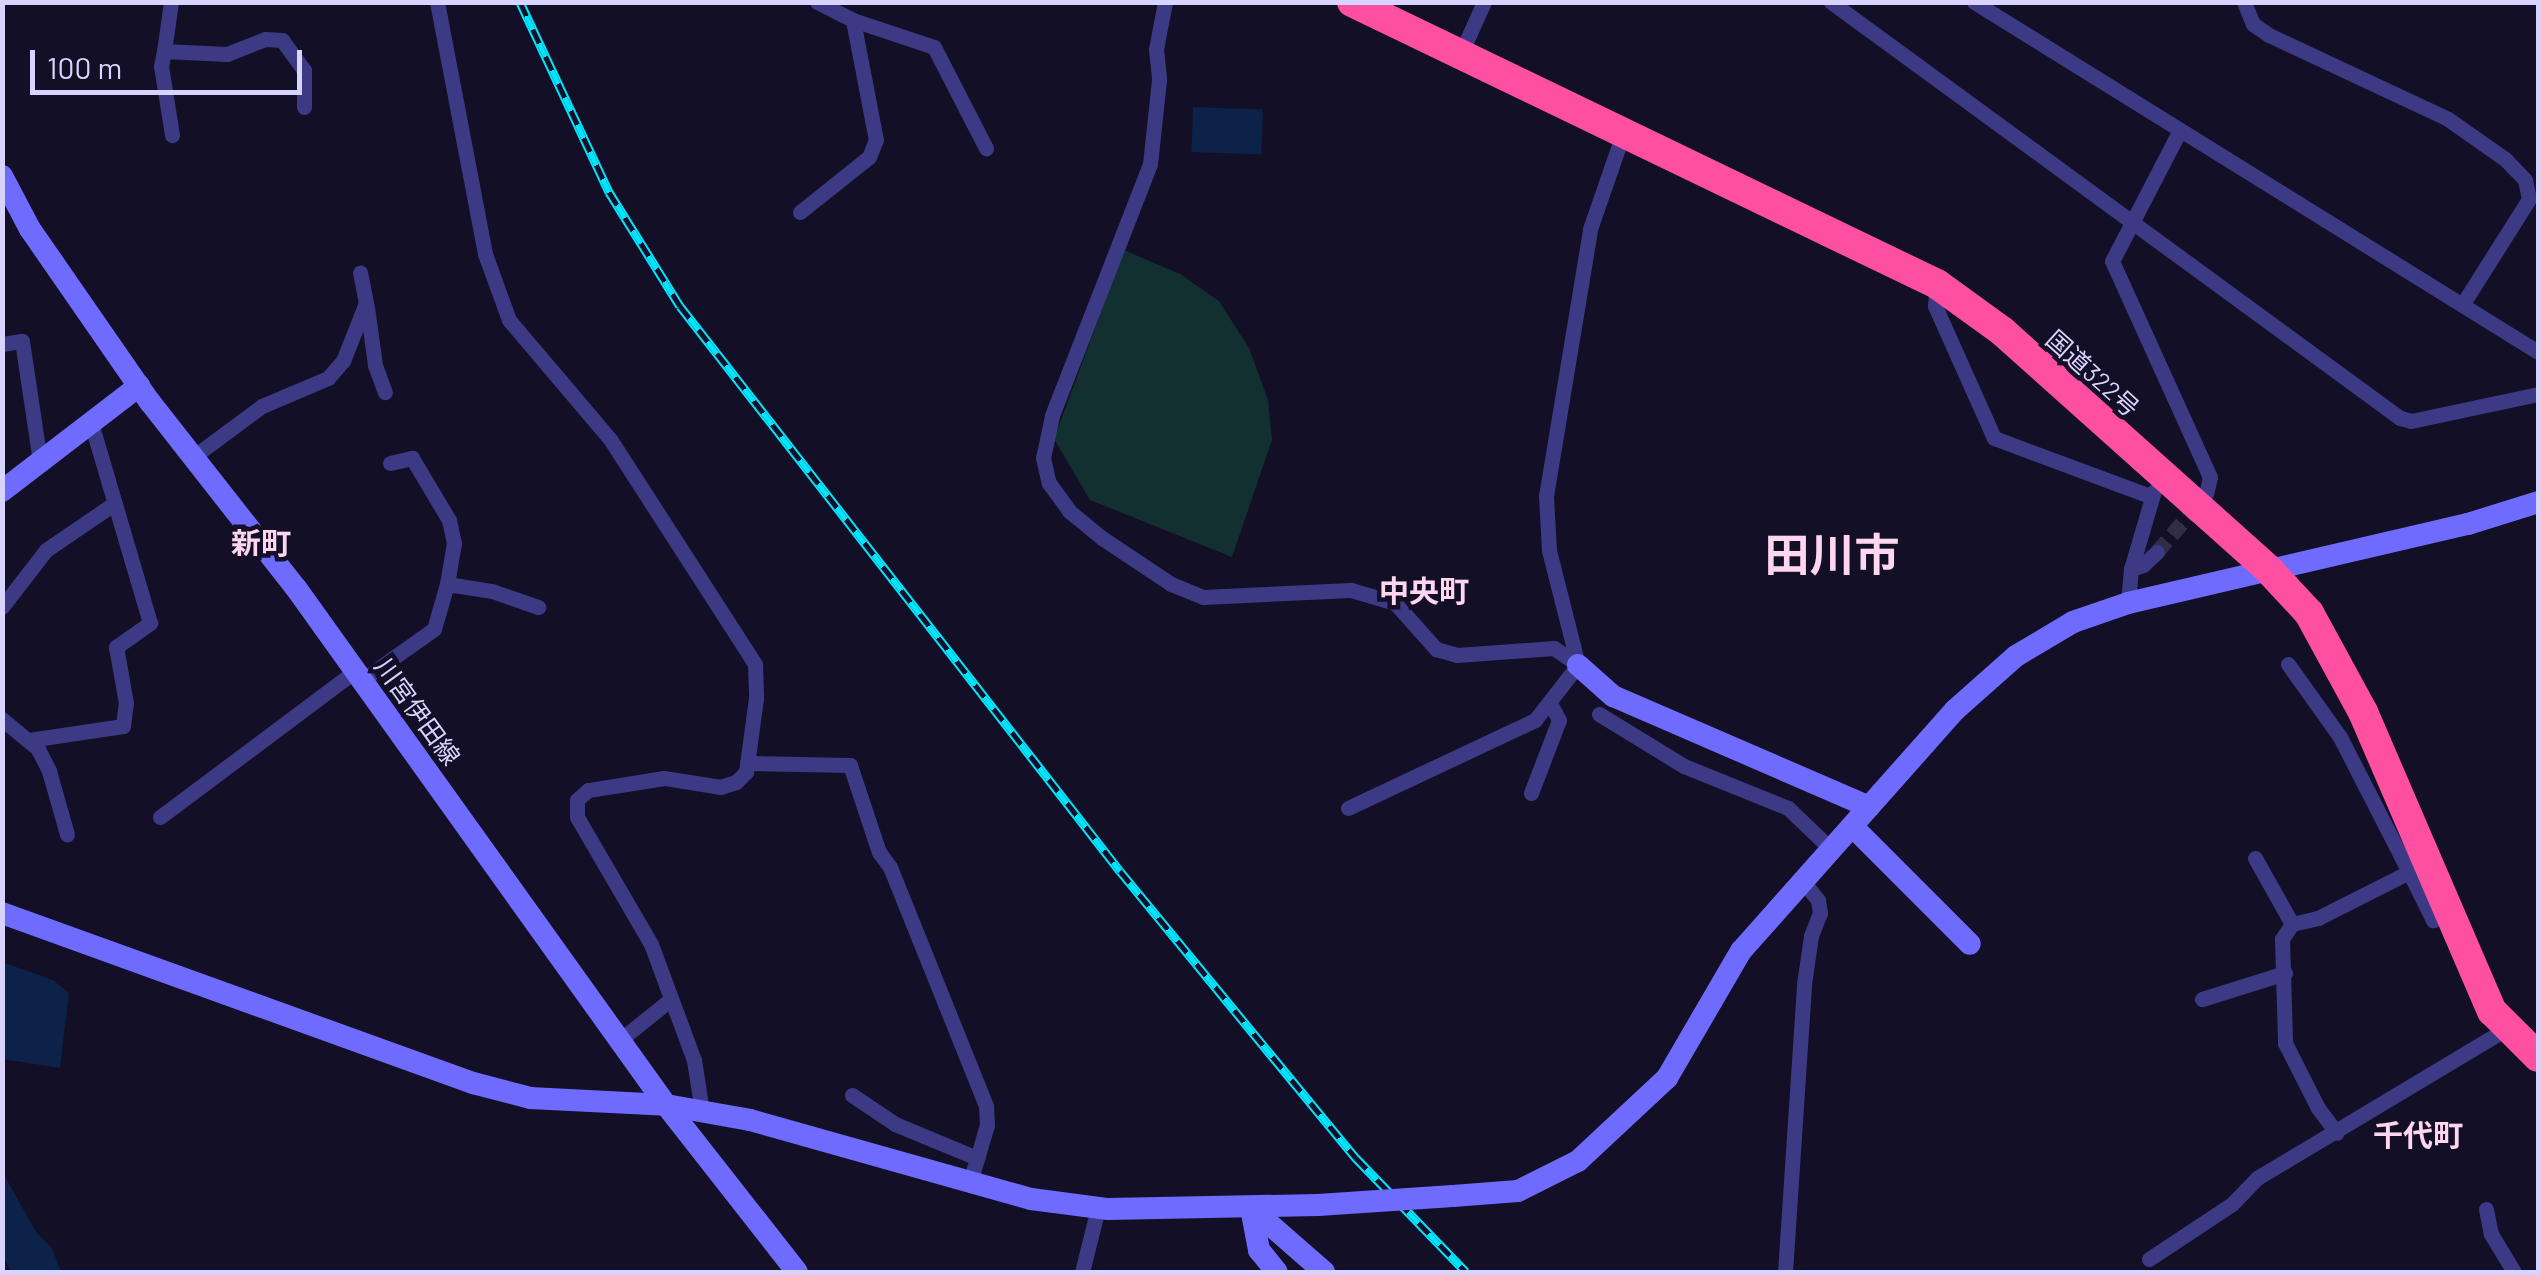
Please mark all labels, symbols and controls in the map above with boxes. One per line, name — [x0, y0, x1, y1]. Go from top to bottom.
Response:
scale bar — [35, 30, 308, 92]
text: 100 m — [47, 49, 122, 85]
street label: 国道322号 — [2040, 323, 2146, 423]
district label: 新町 — [231, 524, 291, 560]
district label: 田川市 — [1765, 527, 1899, 581]
district label: 中央町 — [1379, 572, 1469, 608]
street label: 川宮伊田線 — [369, 652, 467, 770]
district label: 千代町 — [2373, 1116, 2463, 1152]

